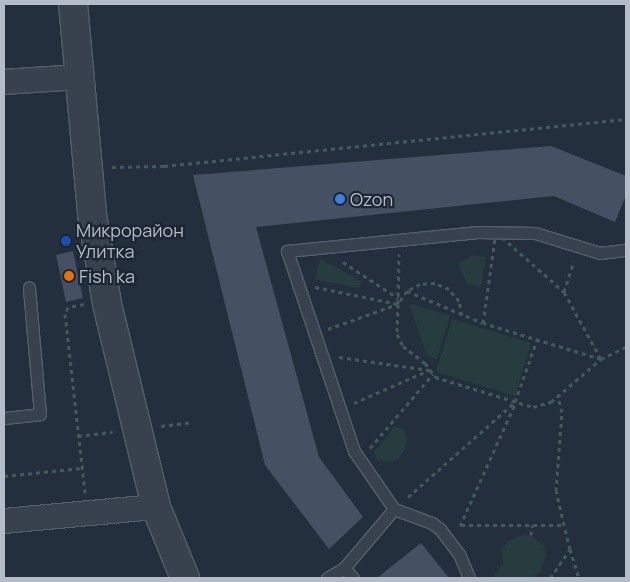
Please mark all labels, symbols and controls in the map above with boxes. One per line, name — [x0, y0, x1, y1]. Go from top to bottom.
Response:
place label: Ozon — [350, 188, 393, 210]
marker: Ozon — [334, 193, 346, 205]
place label: Микрорайон Улитка — [76, 220, 184, 262]
marker: Микрорайон Улитка — [60, 235, 72, 247]
place label: Fish ka — [79, 265, 135, 287]
marker: Fish ka — [63, 270, 75, 282]

